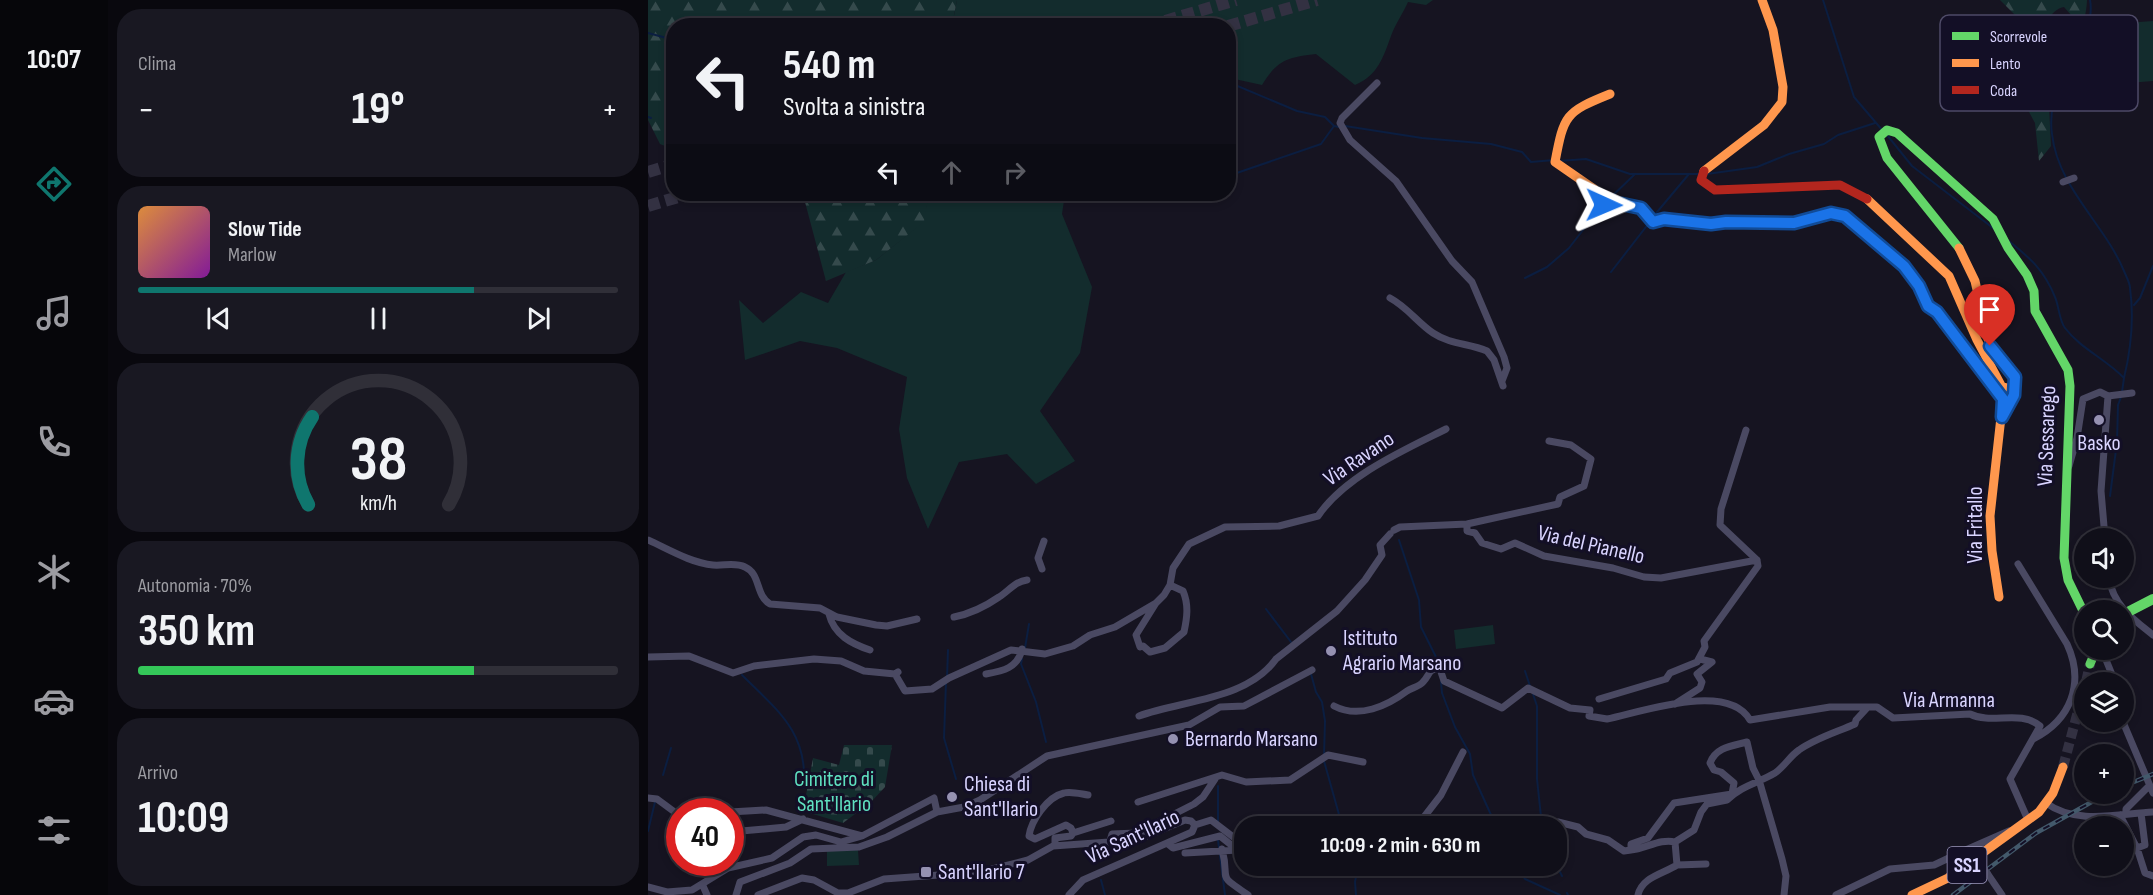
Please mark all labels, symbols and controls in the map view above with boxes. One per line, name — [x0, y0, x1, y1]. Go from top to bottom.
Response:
legend — [1940, 15, 2138, 111]
text: Scorrevole — [1990, 28, 2047, 47]
text: 540 m — [783, 40, 875, 91]
icon: left — [684, 42, 762, 120]
text: 10:07 — [27, 44, 81, 76]
text: Clima — [138, 52, 176, 76]
text: Lento — [1990, 55, 2021, 74]
text: 19° — [351, 82, 405, 137]
text: Coda — [1990, 82, 2017, 101]
text: − — [138, 90, 154, 130]
text: + — [602, 90, 618, 130]
text: Svolta a sinistra — [783, 91, 925, 123]
icon: left — [872, 156, 905, 189]
icon: ahead — [935, 156, 968, 189]
icon: right — [998, 156, 1031, 189]
icon: directions — [33, 163, 75, 205]
position arrow — [1572, 173, 1636, 237]
text: Slow Tide — [228, 216, 302, 243]
text: Marlow — [228, 243, 276, 267]
pin — [1964, 284, 2015, 346]
icon: music — [33, 292, 75, 334]
icon: arrive — [1973, 293, 2006, 326]
icon: previous — [202, 302, 235, 335]
icon: pause — [362, 302, 395, 335]
icon: next — [522, 302, 555, 335]
street label: Via Sessarego — [2032, 385, 2062, 487]
marker: Basko — [2092, 413, 2106, 427]
icon: phone — [33, 421, 75, 463]
text: 38 — [349, 423, 407, 498]
street label: Via Ravano — [1319, 426, 1399, 492]
place label: Basko — [2077, 430, 2121, 457]
street label: Via Fritallo — [1962, 486, 1989, 564]
text: km/h — [359, 491, 397, 516]
street label: Via del Pianello — [1535, 520, 1647, 570]
map controls — [2074, 528, 2134, 876]
button: sound — [2074, 528, 2134, 588]
icon: climate — [33, 551, 75, 593]
text: Autonomia · 70% — [138, 574, 252, 598]
button: search — [2074, 600, 2134, 660]
text: 350 km — [138, 604, 255, 659]
place label: Istituto Agrario Marsano — [1342, 625, 1461, 677]
marker: Istituto Agrario Marsano — [1324, 644, 1338, 658]
button: layers — [2074, 672, 2134, 732]
icon: car — [33, 680, 75, 722]
street label: Via Armanna — [1903, 687, 1995, 714]
place label: Bernardo Marsano — [1185, 726, 1318, 753]
marker: Bernardo Marsano — [1166, 732, 1180, 746]
button: + — [2074, 744, 2134, 804]
text: Arrivo — [138, 761, 178, 785]
park label: Cimitero di Sant'Ilario — [794, 766, 874, 818]
place label: Chiesa di Sant'Ilario — [964, 771, 1038, 823]
marker: Chiesa di Sant'Ilario — [945, 790, 959, 804]
text: 10:09 — [138, 791, 229, 846]
speed limit sign: 40 — [666, 798, 744, 876]
street label: Via Sant'Ilario — [1082, 804, 1184, 870]
icon: filters — [33, 809, 75, 851]
button: − — [2074, 816, 2134, 876]
text: 10:09 · 2 min · 630 m — [1321, 832, 1480, 859]
road number: SS1 — [1948, 847, 1986, 883]
place label: Sant'Ilario 7 — [938, 859, 1025, 886]
marker: Sant'Ilario 7 — [919, 865, 933, 879]

